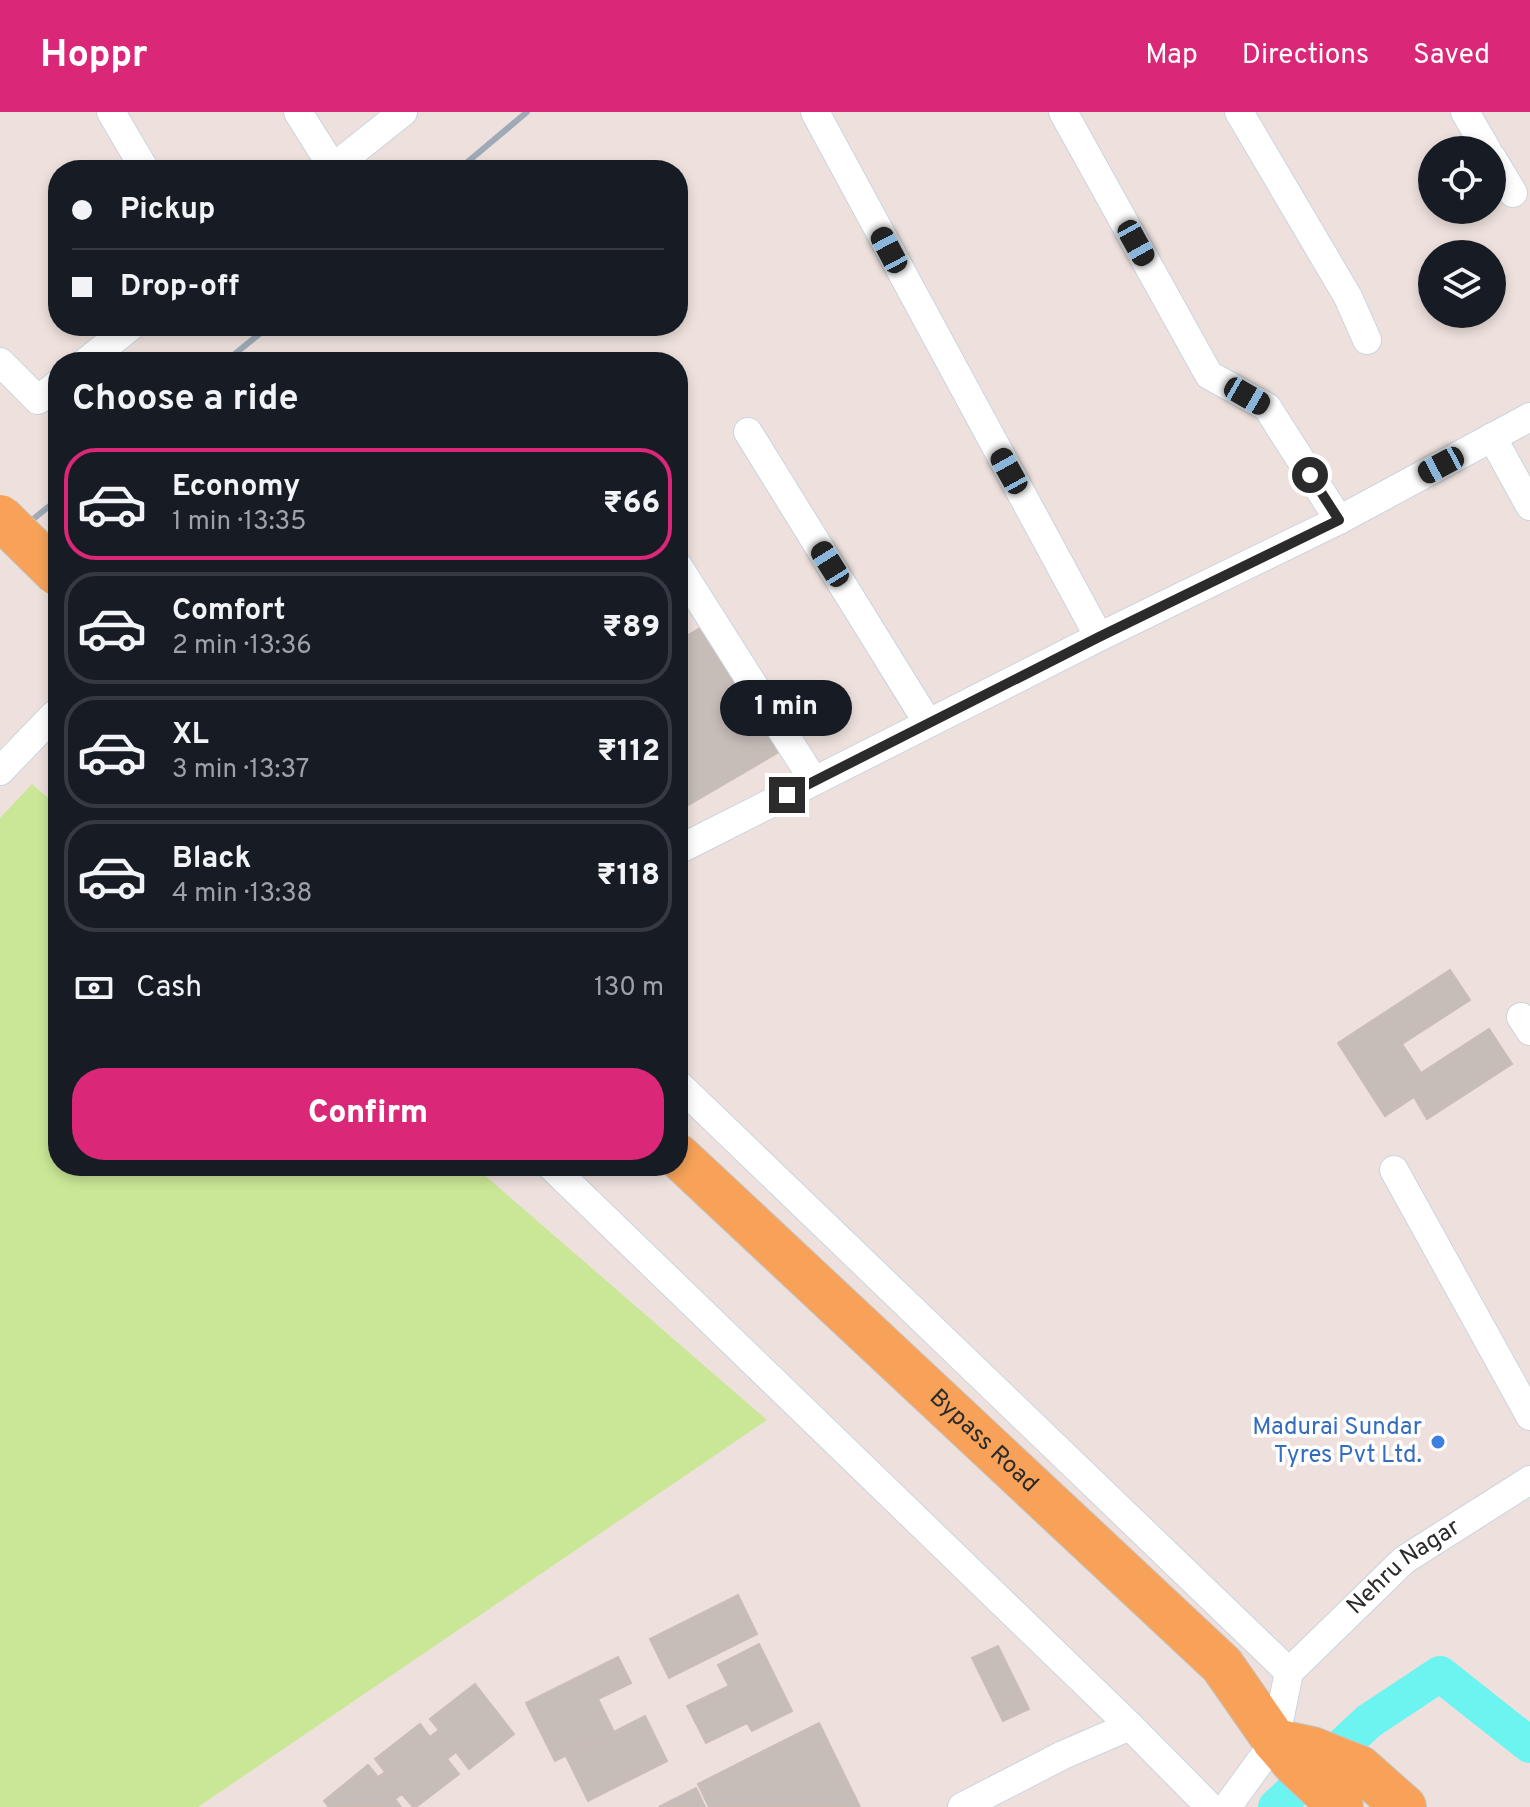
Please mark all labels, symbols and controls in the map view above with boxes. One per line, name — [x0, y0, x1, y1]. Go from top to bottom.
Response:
text: Hoppr — [40, 32, 148, 81]
text: Map — [1145, 38, 1198, 74]
text: Directions — [1242, 38, 1369, 74]
text: Saved — [1413, 38, 1490, 74]
map controls — [1418, 136, 1506, 328]
button: locate — [1418, 136, 1506, 224]
text: Pickup — [120, 192, 215, 229]
car — [1114, 216, 1158, 270]
car — [867, 223, 911, 277]
button: layers — [1418, 240, 1506, 328]
text: Drop-off — [120, 269, 239, 306]
car — [1220, 374, 1274, 418]
text: Choose a ride — [72, 377, 298, 423]
car — [1414, 443, 1468, 487]
car — [987, 444, 1031, 498]
route start — [1292, 457, 1328, 493]
icon: car — [76, 468, 148, 540]
text: Economy — [172, 469, 300, 506]
text: ₹66 — [603, 486, 660, 523]
text: 1 min · 13:35 — [172, 506, 306, 539]
car — [807, 537, 853, 591]
icon: car — [76, 592, 148, 664]
text: Comfort — [172, 593, 285, 630]
text: ₹89 — [602, 610, 660, 647]
text: 2 min · 13:36 — [172, 630, 312, 663]
callout: 1 min — [721, 679, 853, 735]
text: 1 min — [754, 691, 818, 724]
icon: car — [76, 716, 148, 788]
text: XL — [172, 717, 209, 754]
text: ₹112 — [597, 734, 660, 771]
text: 3 min · 13:37 — [172, 754, 309, 787]
route end — [769, 777, 805, 813]
icon: car — [76, 840, 148, 912]
text: Black — [172, 841, 251, 878]
text: ₹118 — [597, 858, 660, 895]
text: 4 min · 13:38 — [172, 878, 312, 911]
icon: cash — [72, 966, 116, 1010]
text: Cash — [136, 970, 202, 1007]
text: 130 m — [594, 972, 664, 1005]
button: Confirm — [72, 1068, 664, 1160]
street label: Bypass Road — [922, 1383, 1044, 1500]
place label: Madurai Sundar Tyres Pvt Ltd. — [1252, 1413, 1422, 1471]
marker: Madurai Sundar Tyres Pvt Ltd. — [1429, 1433, 1447, 1451]
street label: Nehru Nagar — [1341, 1513, 1466, 1622]

